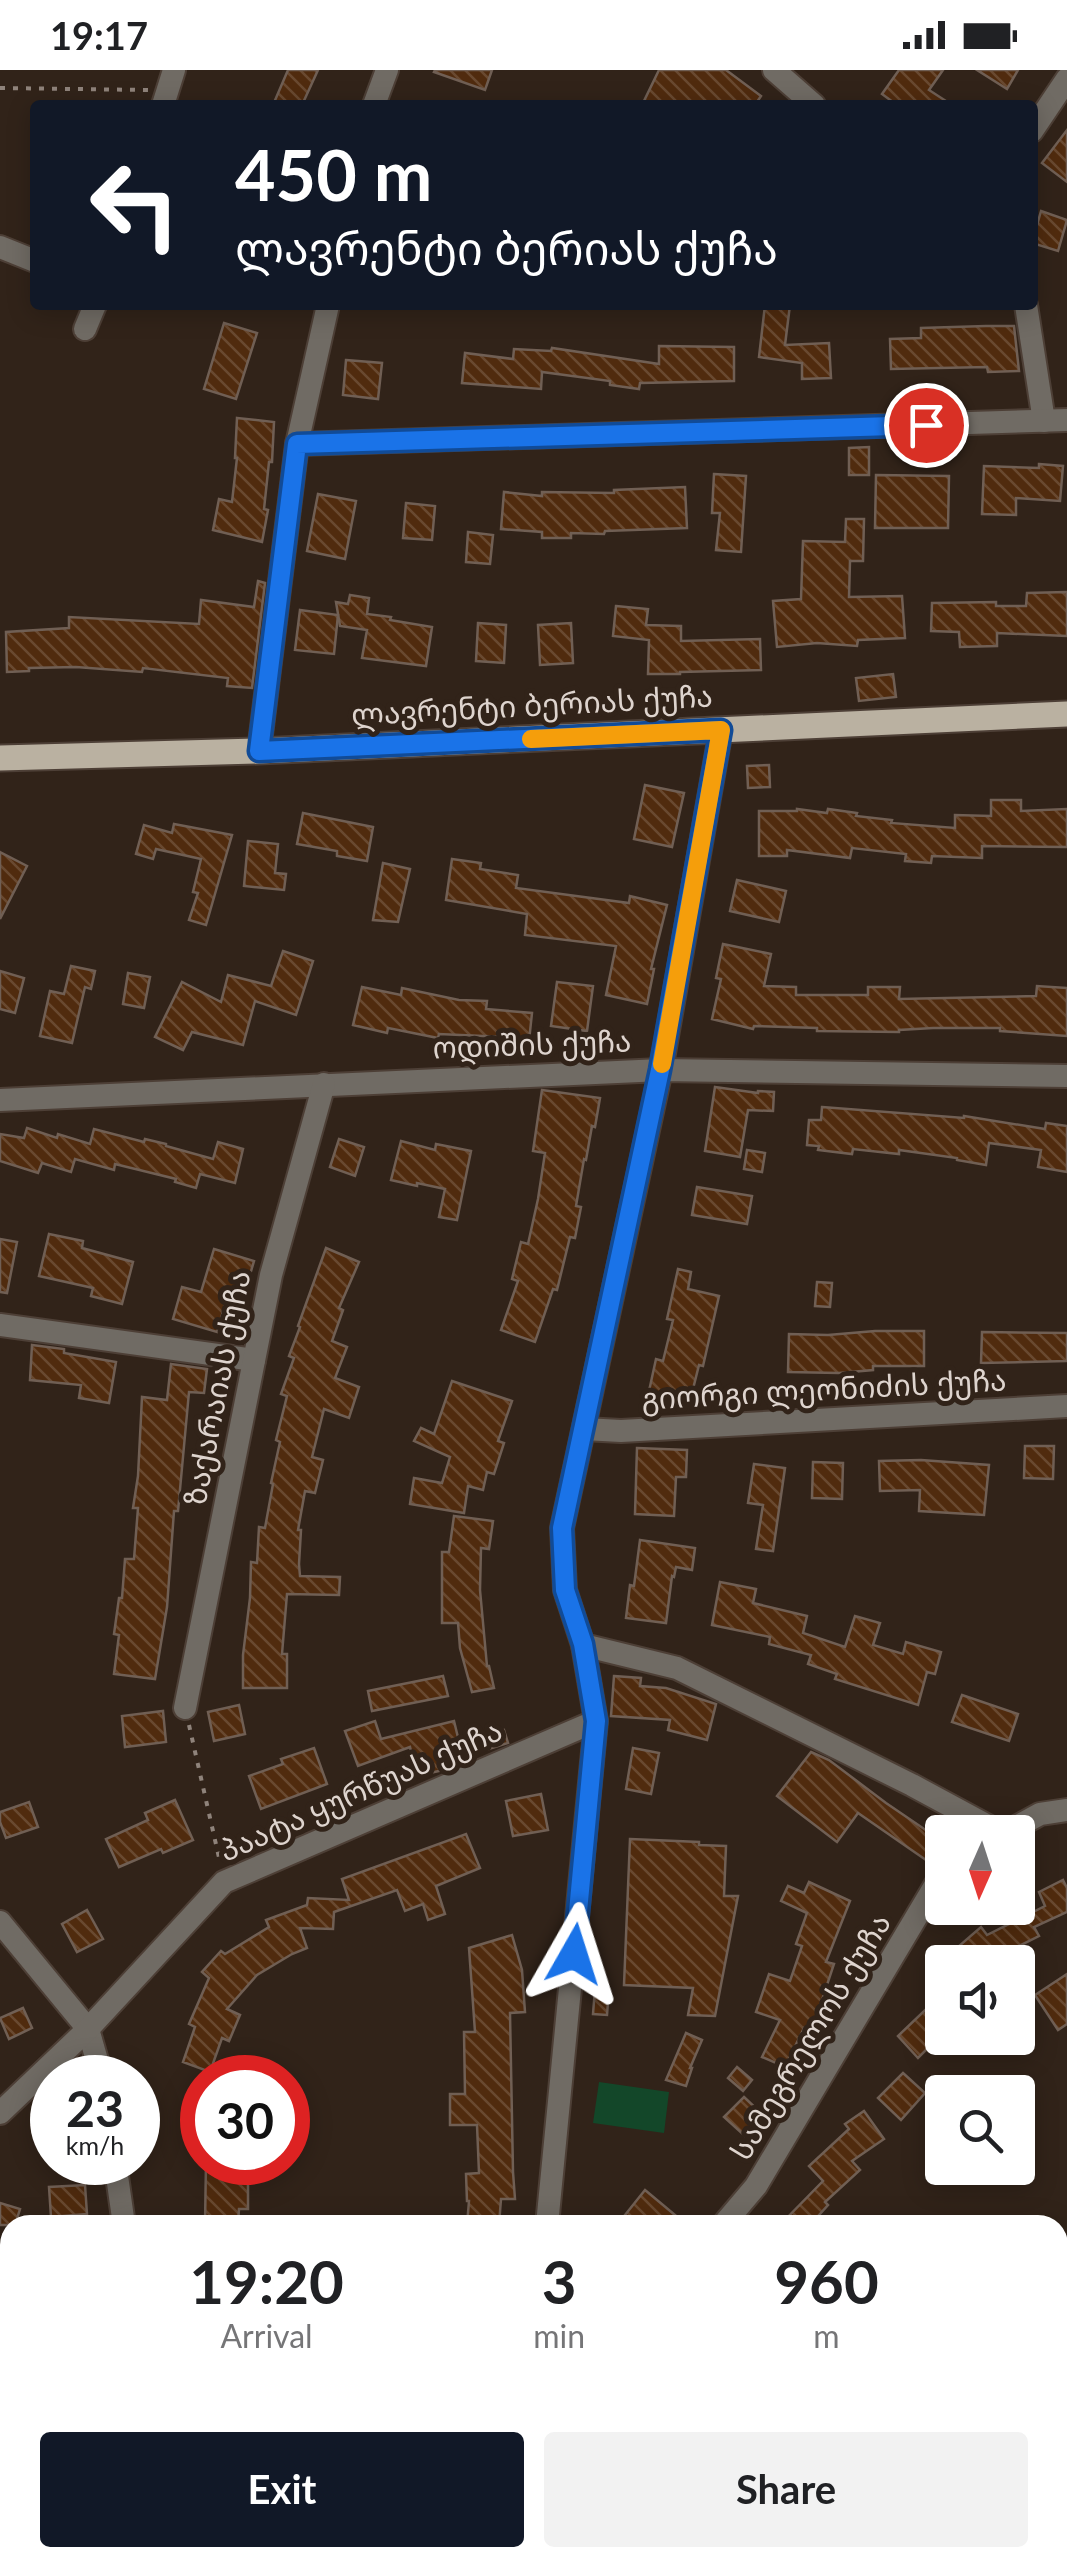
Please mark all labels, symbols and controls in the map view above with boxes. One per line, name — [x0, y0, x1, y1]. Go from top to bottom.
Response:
text: 19:17 — [50, 12, 148, 58]
text: 450 m — [235, 132, 432, 216]
icon: left — [70, 140, 200, 270]
text: ლავრენტი ბერიას ქუჩა — [235, 221, 778, 275]
pin — [884, 383, 969, 468]
icon: arrive — [899, 398, 954, 453]
street label: ლავრენტი ბერიას ქუჩა — [350, 677, 714, 733]
street label: ოდიშის ქუჩა — [432, 1022, 632, 1066]
street label: ზაქარაიას ქუჩა — [176, 1267, 258, 1509]
street label: გიორგი ლეონიძის ქუჩა — [641, 1360, 1007, 1418]
street label: პაატა ყურწუას ქუჩა — [213, 1711, 508, 1870]
north arrow — [925, 1815, 1035, 1925]
map controls — [925, 1815, 1035, 2185]
position arrow — [522, 1902, 626, 2006]
street label: სამეგრელოს ქუჩა — [721, 1906, 899, 2167]
button: sound — [925, 1945, 1035, 2055]
speed limit sign: 30 — [180, 2055, 310, 2185]
button: search — [925, 2075, 1035, 2185]
text: 23 — [66, 2078, 124, 2138]
text: km/h — [66, 2130, 124, 2160]
text: 19:20 — [189, 2245, 344, 2317]
text: 3 — [542, 2245, 577, 2317]
text: 960 — [774, 2245, 879, 2317]
text: Arrival — [220, 2316, 313, 2355]
text: min — [533, 2316, 585, 2355]
text: m — [813, 2316, 840, 2355]
button: Exit — [40, 2432, 524, 2547]
button: Share — [544, 2432, 1028, 2547]

